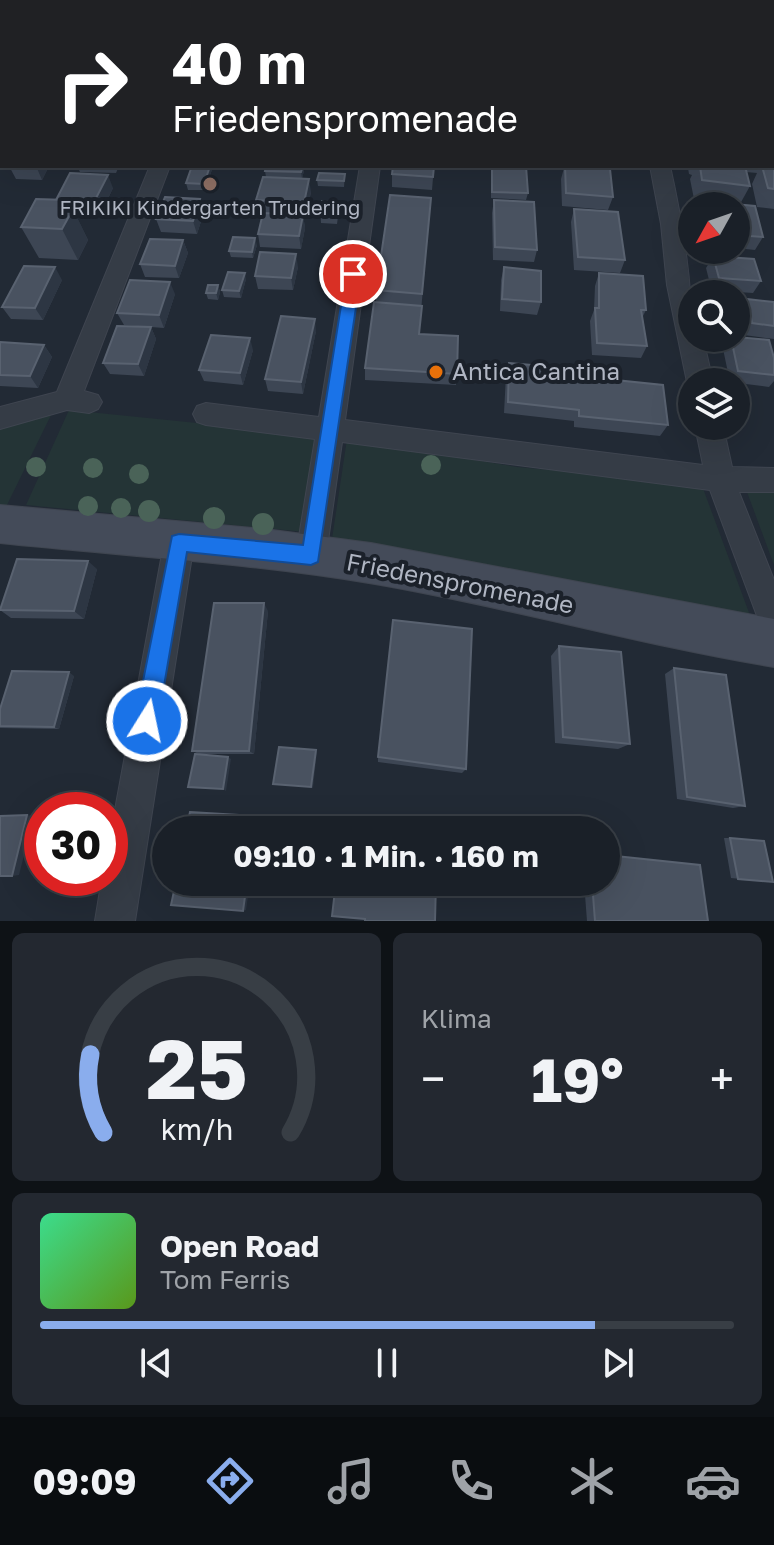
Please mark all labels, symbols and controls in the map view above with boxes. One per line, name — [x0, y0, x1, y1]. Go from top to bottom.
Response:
text: 40 m — [172, 29, 306, 96]
icon: right — [40, 32, 144, 136]
text: Friedenspromenade — [172, 97, 518, 140]
marker: FRIKIKI Kindergarten Trudering — [201, 175, 219, 193]
north arrow — [678, 192, 750, 264]
map controls — [678, 192, 750, 440]
place label: FRIKIKI Kindergarten Trudering — [60, 195, 360, 219]
pin — [319, 240, 387, 308]
icon: arrive — [331, 252, 375, 296]
button: search — [678, 280, 750, 352]
place label: Antica Cantina — [452, 356, 620, 385]
marker: Antica Cantina — [427, 363, 445, 381]
button: layers — [678, 368, 750, 440]
street label: Friedenspromenade — [344, 546, 576, 619]
position arrow — [105, 679, 189, 763]
speed limit sign: 30 — [24, 792, 128, 896]
text: 09:10 · 1 Min. · 160 m — [233, 838, 539, 874]
text: Klima — [421, 1003, 492, 1034]
text: 25 — [146, 1017, 247, 1117]
text: 19° — [531, 1043, 624, 1115]
text: − — [421, 1052, 445, 1105]
text: + — [710, 1052, 734, 1105]
text: km/h — [160, 1112, 233, 1146]
text: Open Road — [160, 1228, 319, 1264]
text: Tom Ferris — [160, 1264, 290, 1295]
icon: previous — [134, 1341, 178, 1385]
icon: pause — [365, 1341, 409, 1385]
icon: next — [596, 1341, 640, 1385]
icon: directions — [202, 1453, 258, 1509]
icon: music — [323, 1453, 379, 1509]
icon: phone — [443, 1453, 499, 1509]
icon: climate — [564, 1453, 620, 1509]
icon: car — [685, 1453, 741, 1509]
text: 09:09 — [32, 1460, 137, 1503]

